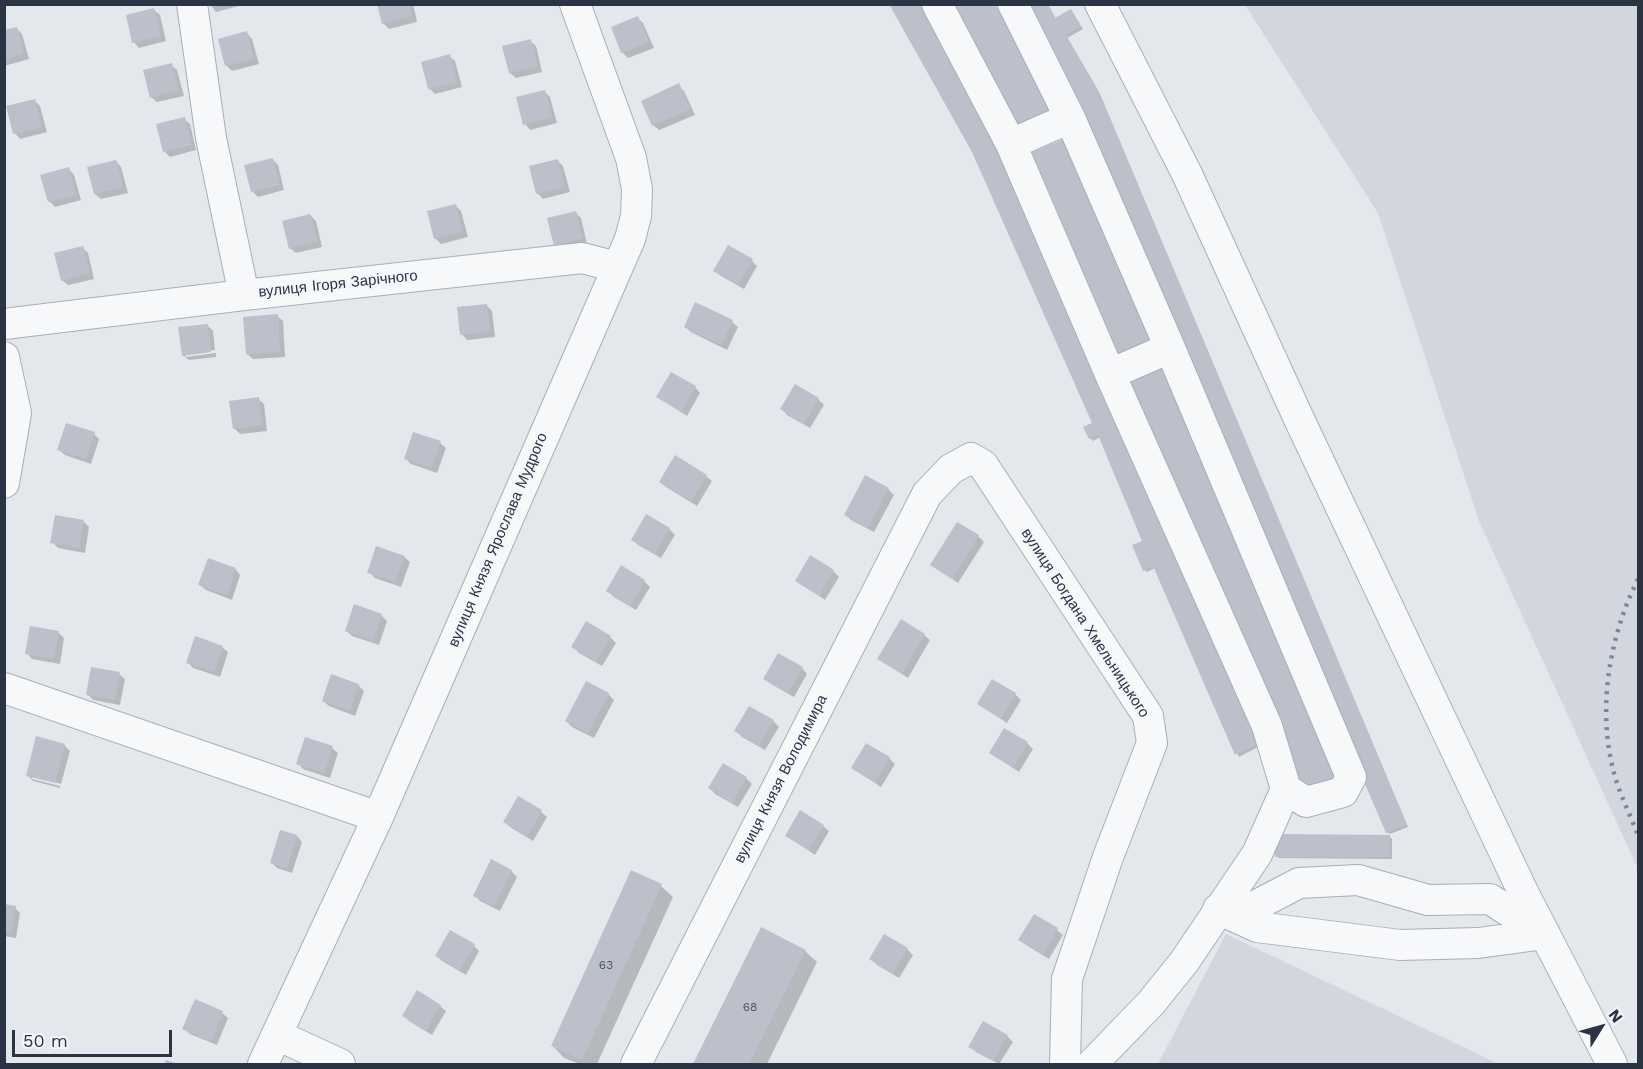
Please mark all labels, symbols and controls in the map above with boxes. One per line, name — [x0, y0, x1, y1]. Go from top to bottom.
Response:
street label: вулиця Ігоря Зарічного — [258, 267, 418, 301]
street label: вулиця Князя Ярослава Мудрого — [445, 430, 551, 650]
street label: вулиця Богдана Хмельницького — [1017, 525, 1153, 721]
street label: вулиця Князя Володимира — [731, 692, 831, 866]
house number: 63 — [599, 958, 613, 972]
north arrow — [1571, 997, 1631, 1057]
house number: 68 — [743, 1000, 757, 1014]
text: N — [1605, 1005, 1627, 1026]
scale bar — [15, 1018, 176, 1056]
text: 50 m — [23, 1030, 68, 1051]

